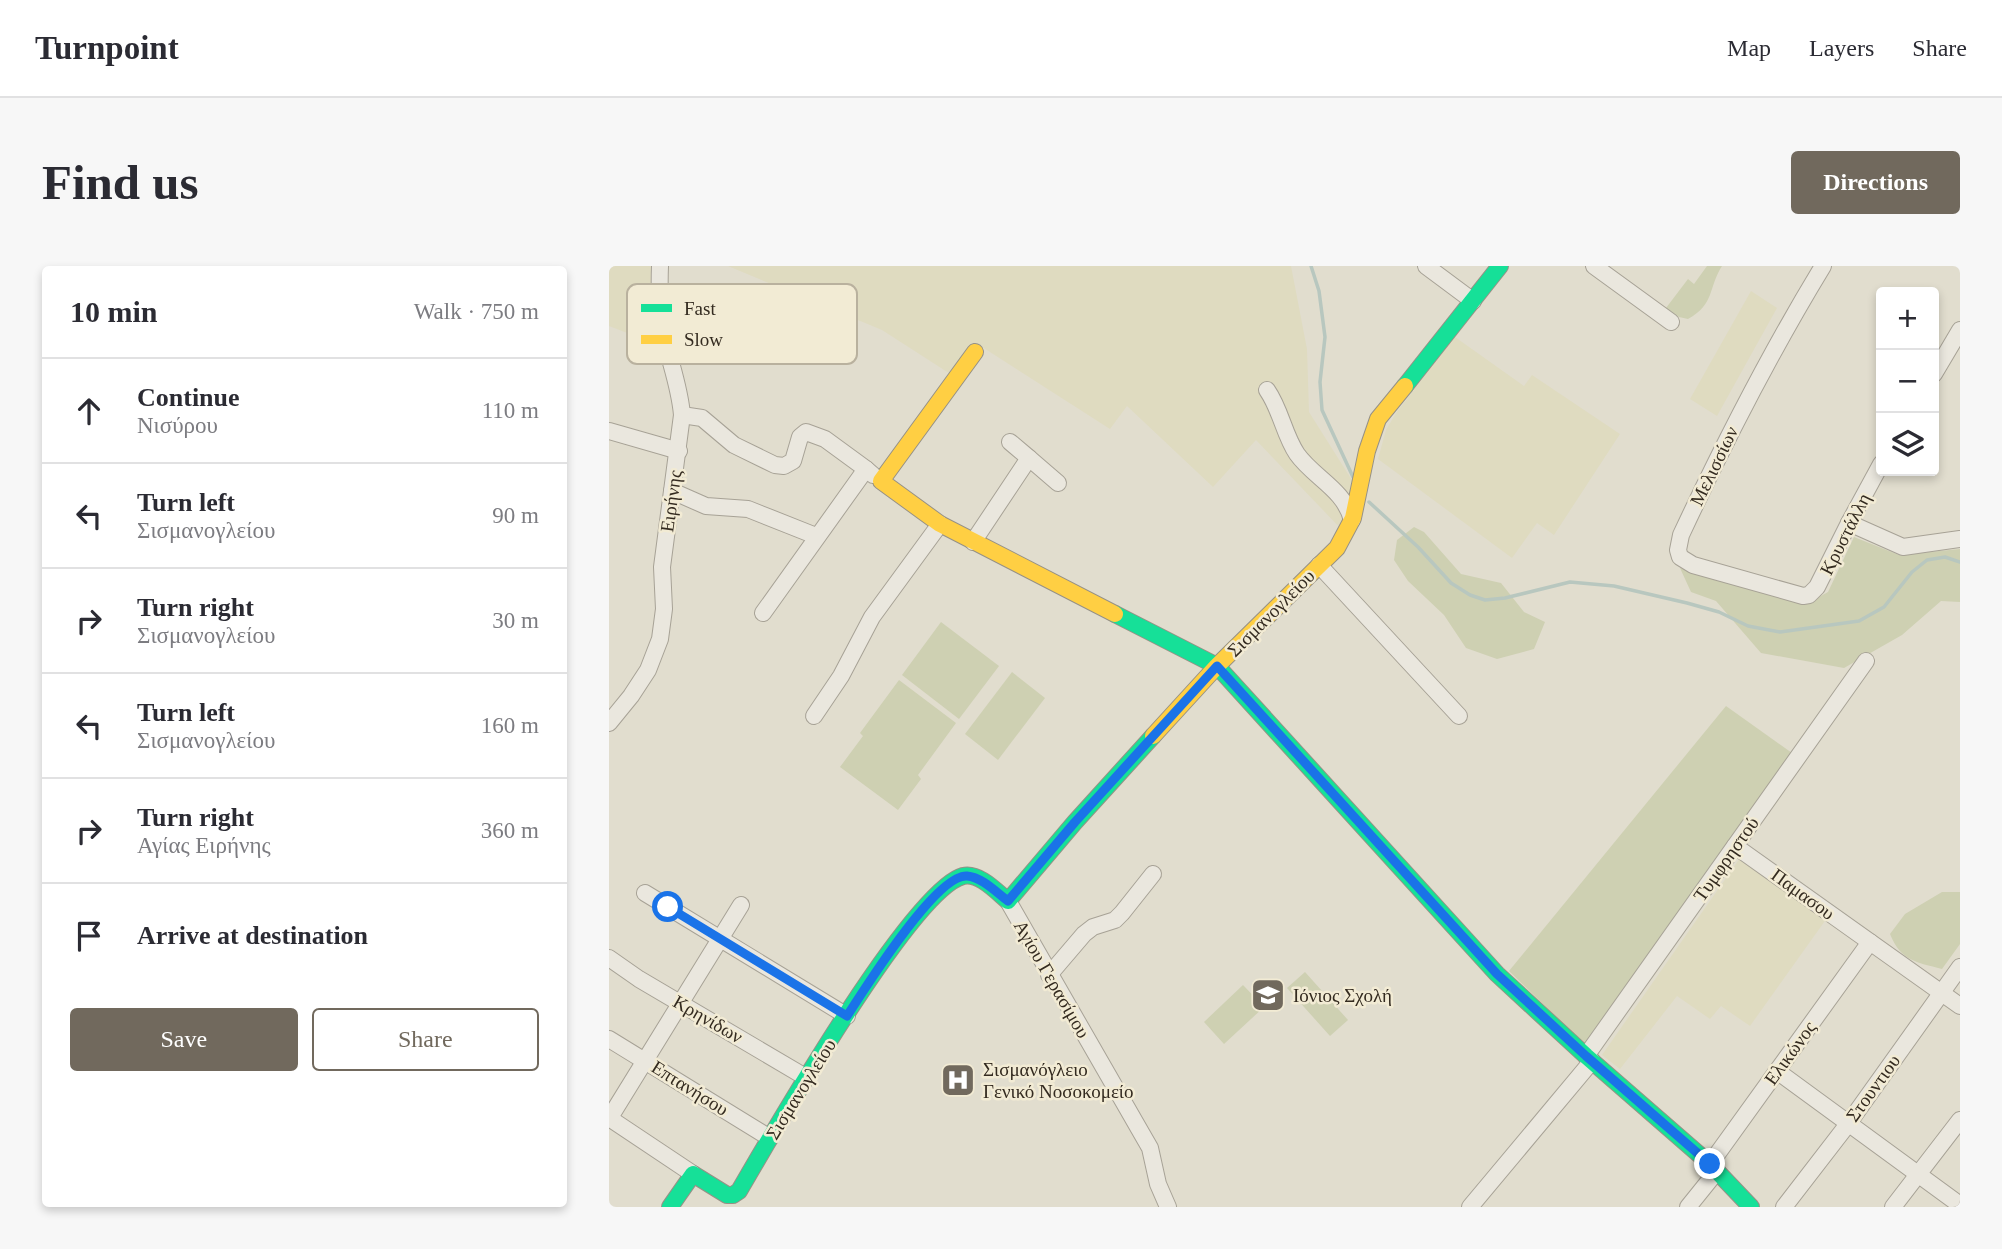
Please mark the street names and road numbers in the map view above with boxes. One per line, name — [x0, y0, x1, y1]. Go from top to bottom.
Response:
street label: Μελισσίων — [1686, 423, 1742, 509]
street label: Ειρήνης — [656, 468, 686, 533]
street label: Κρυστάλλη — [1816, 490, 1874, 578]
street label: Σισμανογλείου — [1223, 565, 1319, 661]
street label: Τυμφρηστού — [1689, 813, 1763, 905]
street label: Παμασου — [1767, 864, 1839, 924]
street label: Αγίου Γερασίμου — [1010, 916, 1094, 1042]
street label: Κρηνίδων — [669, 991, 747, 1048]
street label: Ελικώνος — [1760, 1017, 1820, 1089]
street label: Σισμανογλείου — [762, 1035, 840, 1143]
street label: Στουντιου — [1842, 1050, 1904, 1126]
street label: Επτανήσου — [648, 1056, 732, 1120]

